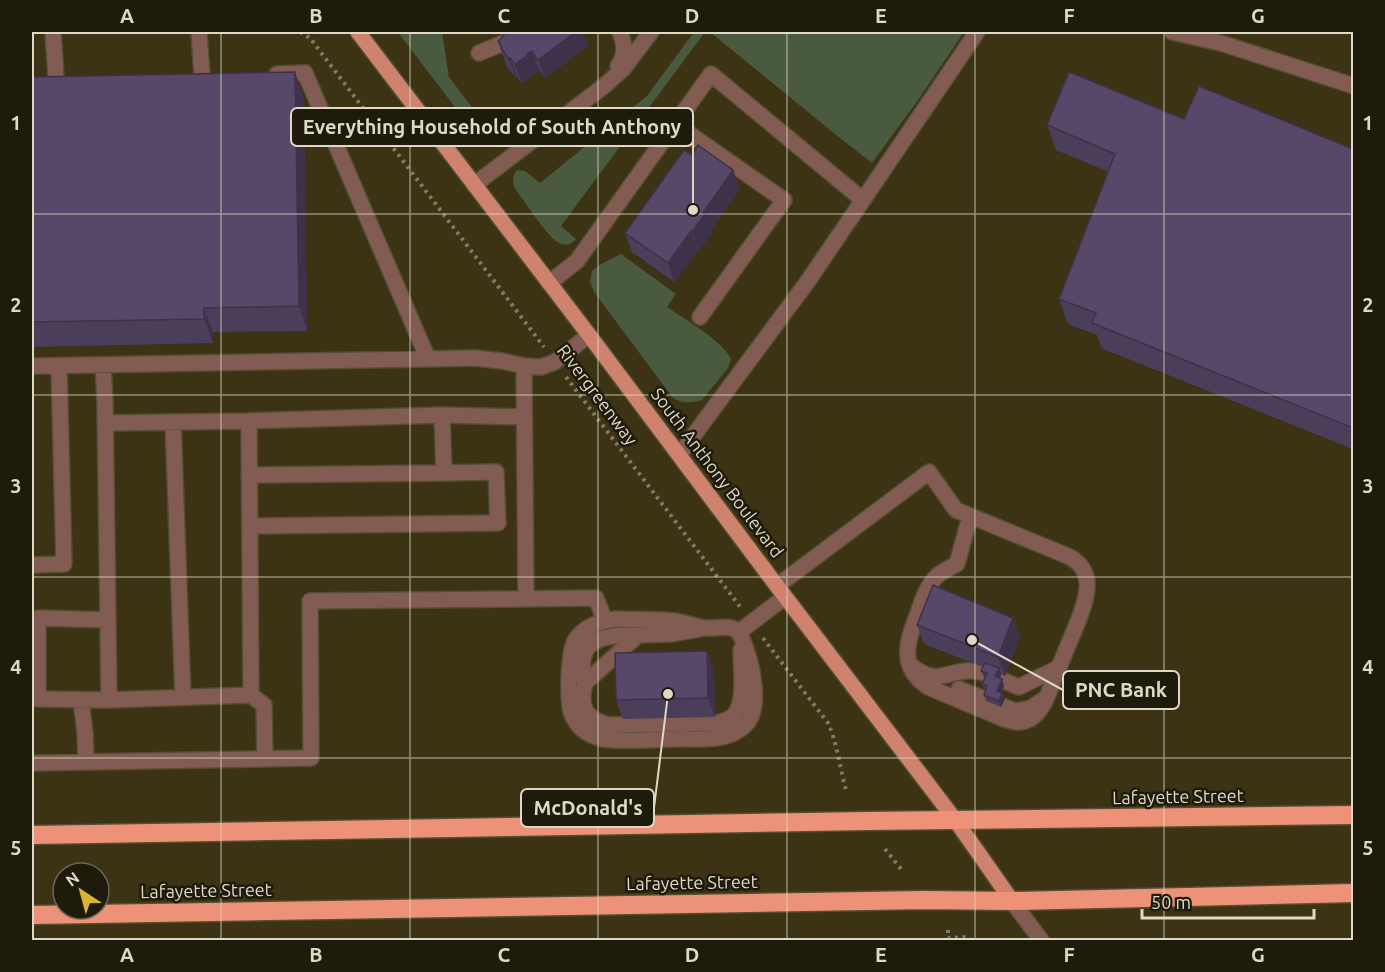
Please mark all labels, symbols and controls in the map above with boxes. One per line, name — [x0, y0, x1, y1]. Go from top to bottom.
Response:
text: A — [120, 4, 134, 27]
text: B — [309, 4, 323, 27]
text: C — [498, 4, 511, 27]
text: D — [685, 4, 699, 27]
text: E — [875, 4, 887, 27]
text: F — [1063, 4, 1075, 27]
text: G — [1251, 4, 1265, 27]
callout: Everything Household of South Anthony — [291, 108, 693, 146]
text: 1 — [10, 111, 22, 134]
text: 1 — [1362, 111, 1374, 134]
text: Everything Household of South Anthony — [303, 115, 682, 138]
text: 2 — [10, 293, 22, 316]
text: 2 — [1362, 293, 1374, 316]
street label: Rivergreenway — [554, 340, 642, 449]
street label: South Anthony Boulevard — [648, 384, 788, 561]
text: 3 — [10, 474, 22, 497]
text: 3 — [1362, 474, 1374, 497]
text: 4 — [10, 655, 22, 678]
text: 4 — [1362, 655, 1374, 678]
callout: PNC Bank — [1063, 671, 1179, 709]
text: PNC Bank — [1075, 678, 1167, 701]
street label: Lafayette Street — [1112, 785, 1244, 807]
callout: McDonald's — [521, 789, 654, 827]
text: McDonald's — [533, 796, 643, 819]
text: 5 — [10, 836, 22, 859]
text: 5 — [1362, 836, 1374, 859]
north arrow — [51, 861, 111, 921]
text: N — [62, 868, 82, 890]
street label: Lafayette Street — [626, 871, 758, 893]
street label: Lafayette Street — [140, 879, 272, 901]
scale bar — [1142, 882, 1314, 920]
text: 50 m — [1151, 892, 1191, 912]
text: A — [120, 943, 134, 966]
text: B — [309, 943, 323, 966]
text: C — [498, 943, 511, 966]
text: D — [685, 943, 699, 966]
text: E — [875, 943, 887, 966]
text: F — [1063, 943, 1075, 966]
text: G — [1251, 943, 1265, 966]

